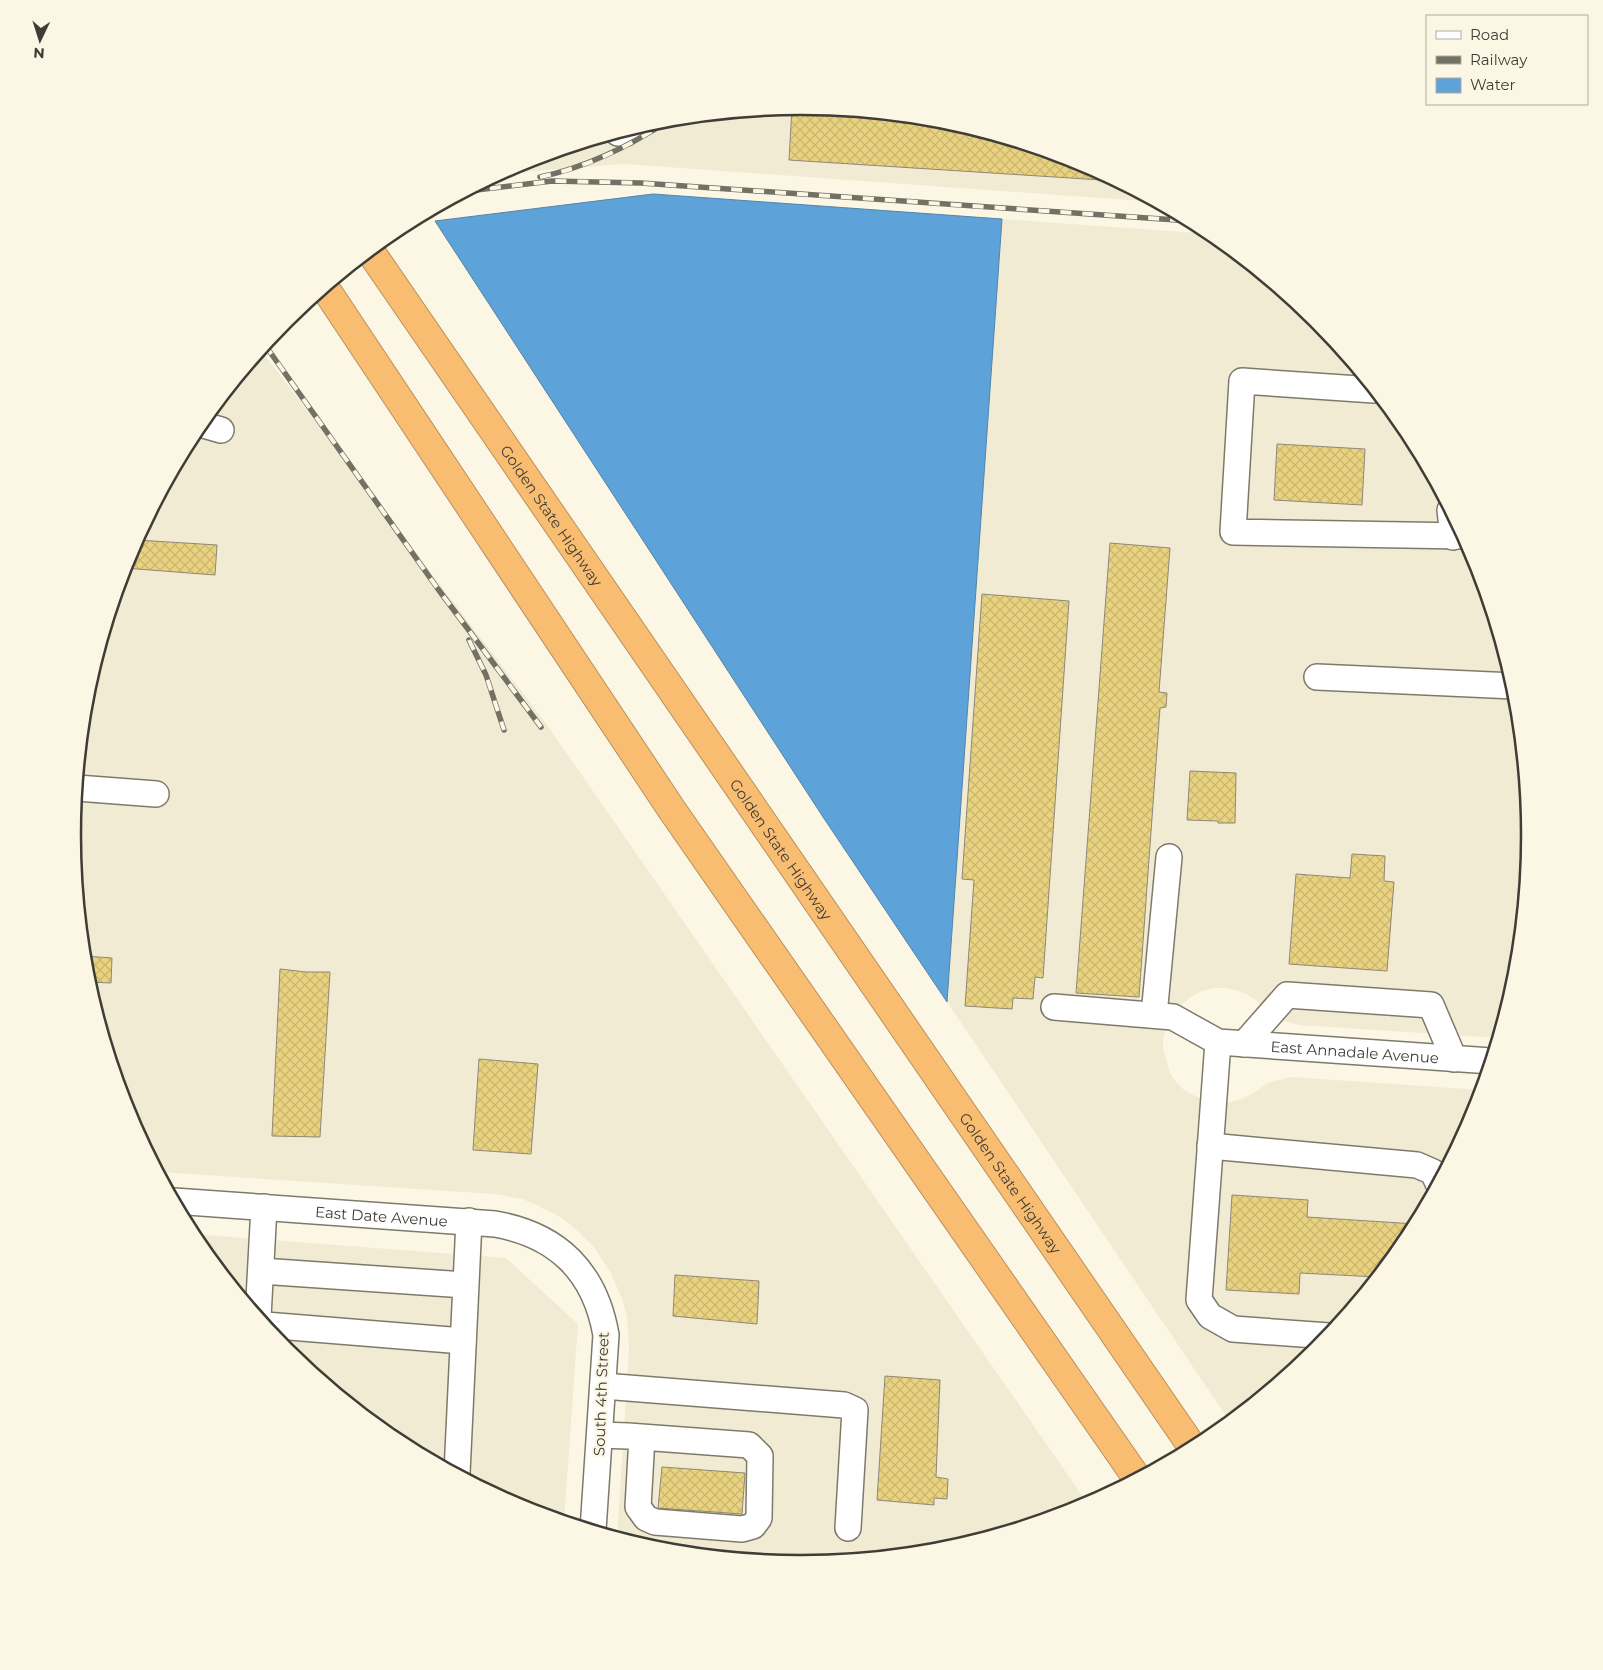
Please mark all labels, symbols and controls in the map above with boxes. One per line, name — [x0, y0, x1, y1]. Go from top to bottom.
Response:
north arrow — [15, 15, 65, 65]
legend — [1426, 15, 1588, 105]
text: Road — [1470, 25, 1509, 44]
text: N — [33, 44, 45, 62]
text: Railway — [1470, 50, 1528, 69]
text: Water — [1470, 75, 1516, 94]
street label: Golden State Highway — [497, 441, 608, 590]
street label: Golden State Highway — [726, 775, 837, 924]
street label: East Annadale Avenue — [1270, 1036, 1440, 1067]
street label: Golden State Highway — [956, 1109, 1066, 1258]
street label: East Date Avenue — [315, 1202, 448, 1230]
street label: South 4th Street — [589, 1332, 613, 1456]

